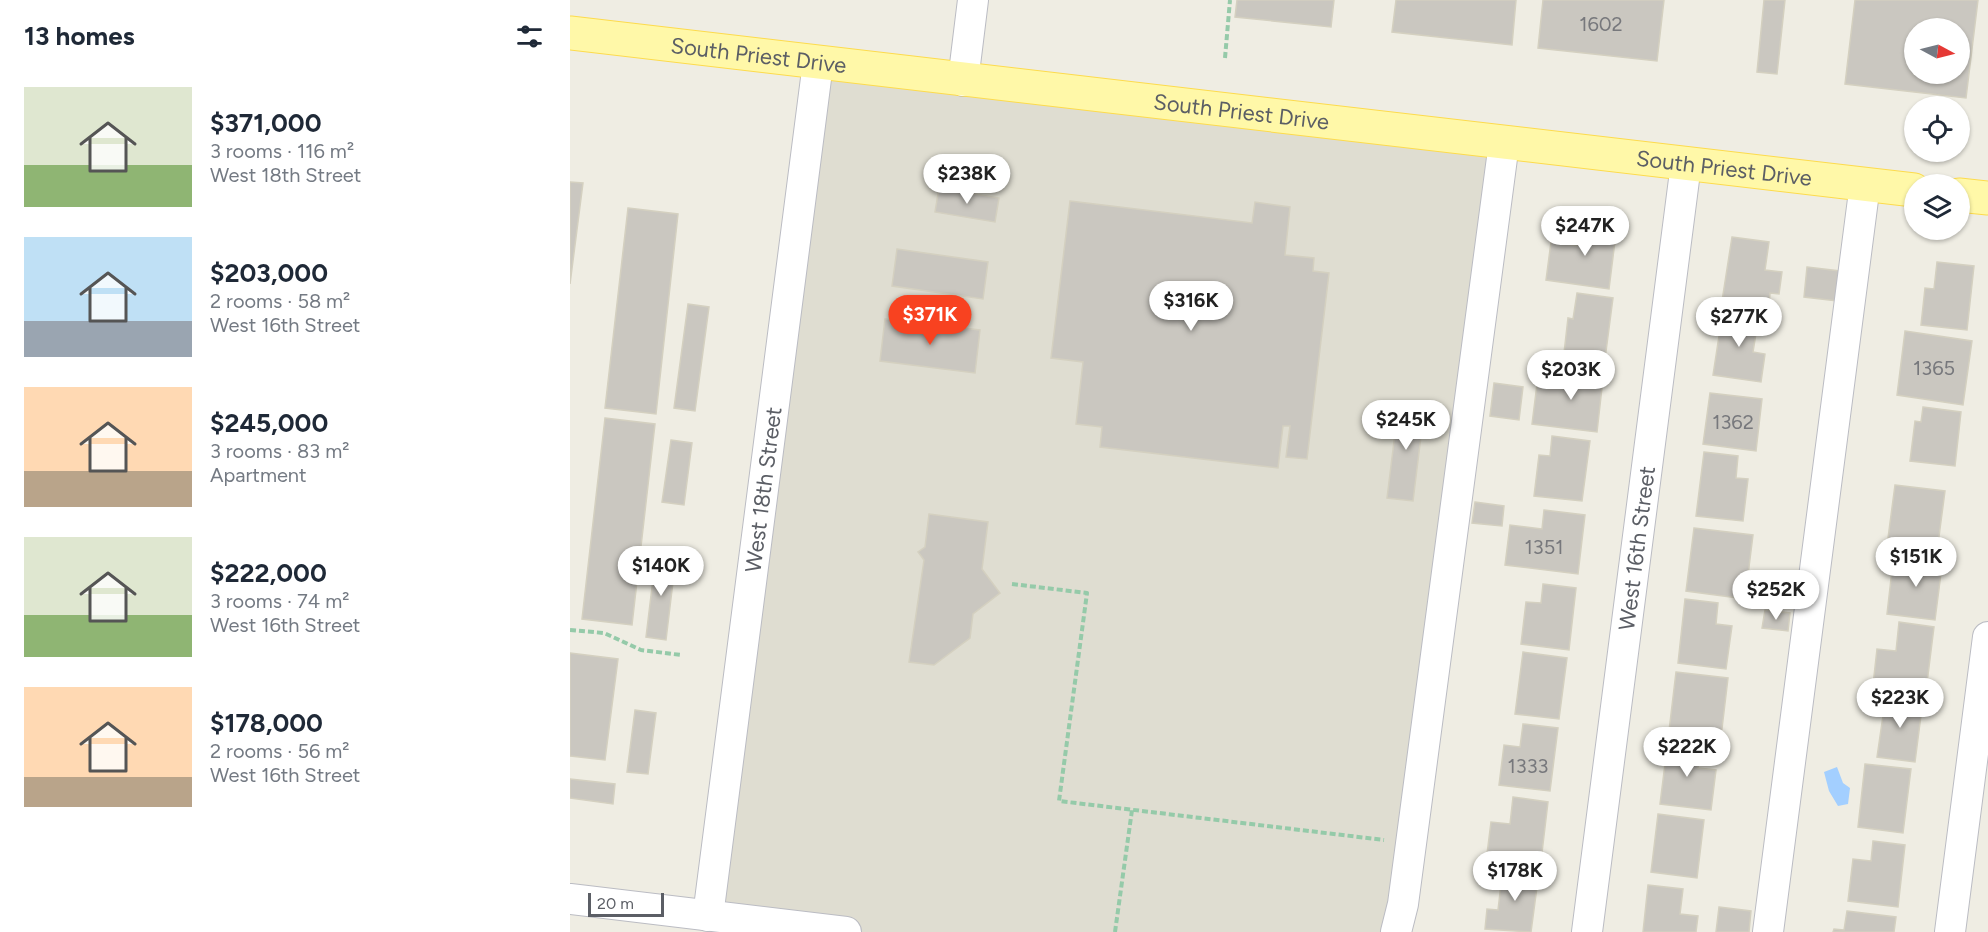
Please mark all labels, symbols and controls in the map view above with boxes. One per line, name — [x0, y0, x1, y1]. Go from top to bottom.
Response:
house number: 1602 — [1579, 12, 1623, 36]
north arrow — [1904, 18, 1970, 84]
map controls — [1904, 18, 1970, 240]
text: 13 homes — [24, 20, 135, 52]
icon: filters — [513, 20, 546, 53]
street label: South Priest Drive — [669, 31, 848, 79]
street label: South Priest Drive — [1152, 88, 1331, 135]
button: locate — [1904, 96, 1970, 162]
text: $371,000 — [210, 107, 322, 139]
icon: home — [72, 111, 144, 183]
text: 3 rooms · 116 m² — [210, 139, 354, 163]
street label: South Priest Drive — [1635, 144, 1813, 191]
pin: $238K — [925, 154, 1009, 205]
text: $238K — [937, 161, 997, 185]
text: West 18th Street — [210, 163, 361, 187]
button: layers — [1904, 174, 1970, 240]
pin: $247K — [1543, 206, 1627, 257]
text: $247K — [1555, 213, 1615, 237]
text: $203,000 — [210, 257, 328, 289]
icon: home — [72, 261, 144, 333]
pin: $316K — [1149, 281, 1233, 332]
text: $316K — [1163, 288, 1219, 312]
text: 2 rooms · 58 m² — [210, 289, 350, 313]
pin: $371K — [888, 295, 972, 346]
pin: $277K — [1697, 297, 1781, 348]
text: $371K — [902, 302, 958, 326]
text: $277K — [1710, 304, 1768, 328]
text: West 16th Street — [210, 313, 360, 337]
pin: $203K — [1529, 350, 1613, 401]
house number: 1365 — [1913, 356, 1955, 380]
text: $203K — [1541, 357, 1601, 381]
pin: $245K — [1364, 400, 1448, 451]
street label: West 18th Street — [739, 405, 787, 574]
text: $245,000 — [210, 407, 328, 439]
text: $245K — [1376, 407, 1436, 431]
house number: 1362 — [1712, 410, 1754, 434]
icon: home — [72, 411, 144, 483]
text: 3 rooms · 83 m² — [210, 439, 349, 463]
text: Apartment — [210, 463, 307, 487]
street label: West 16th Street — [1613, 464, 1660, 632]
house number: 1351 — [1525, 535, 1563, 559]
pin: $151K — [1874, 537, 1958, 588]
text: $151K — [1890, 544, 1942, 568]
pin: $140K — [619, 546, 703, 597]
text: $140K — [632, 553, 690, 577]
text: $222,000 — [210, 557, 327, 589]
icon: home — [72, 561, 144, 633]
pin: $252K — [1734, 570, 1818, 621]
text: $252K — [1746, 577, 1806, 601]
text: 3 rooms · 74 m² — [210, 589, 349, 613]
text: West 16th Street — [210, 613, 360, 637]
pin: $223K — [1858, 678, 1942, 729]
text: $223K — [1871, 685, 1929, 709]
text: $178,000 — [210, 707, 323, 739]
icon: home — [72, 711, 144, 783]
pin: $222K — [1645, 727, 1729, 778]
text: $222K — [1657, 734, 1717, 758]
text: 2 rooms · 56 m² — [210, 739, 349, 763]
house number: 1333 — [1508, 754, 1548, 778]
text: West 16th Street — [210, 763, 360, 787]
pin: $178K — [1473, 851, 1557, 902]
text: $178K — [1487, 858, 1543, 882]
scale bar — [588, 890, 664, 918]
text: 20 m — [597, 894, 634, 913]

